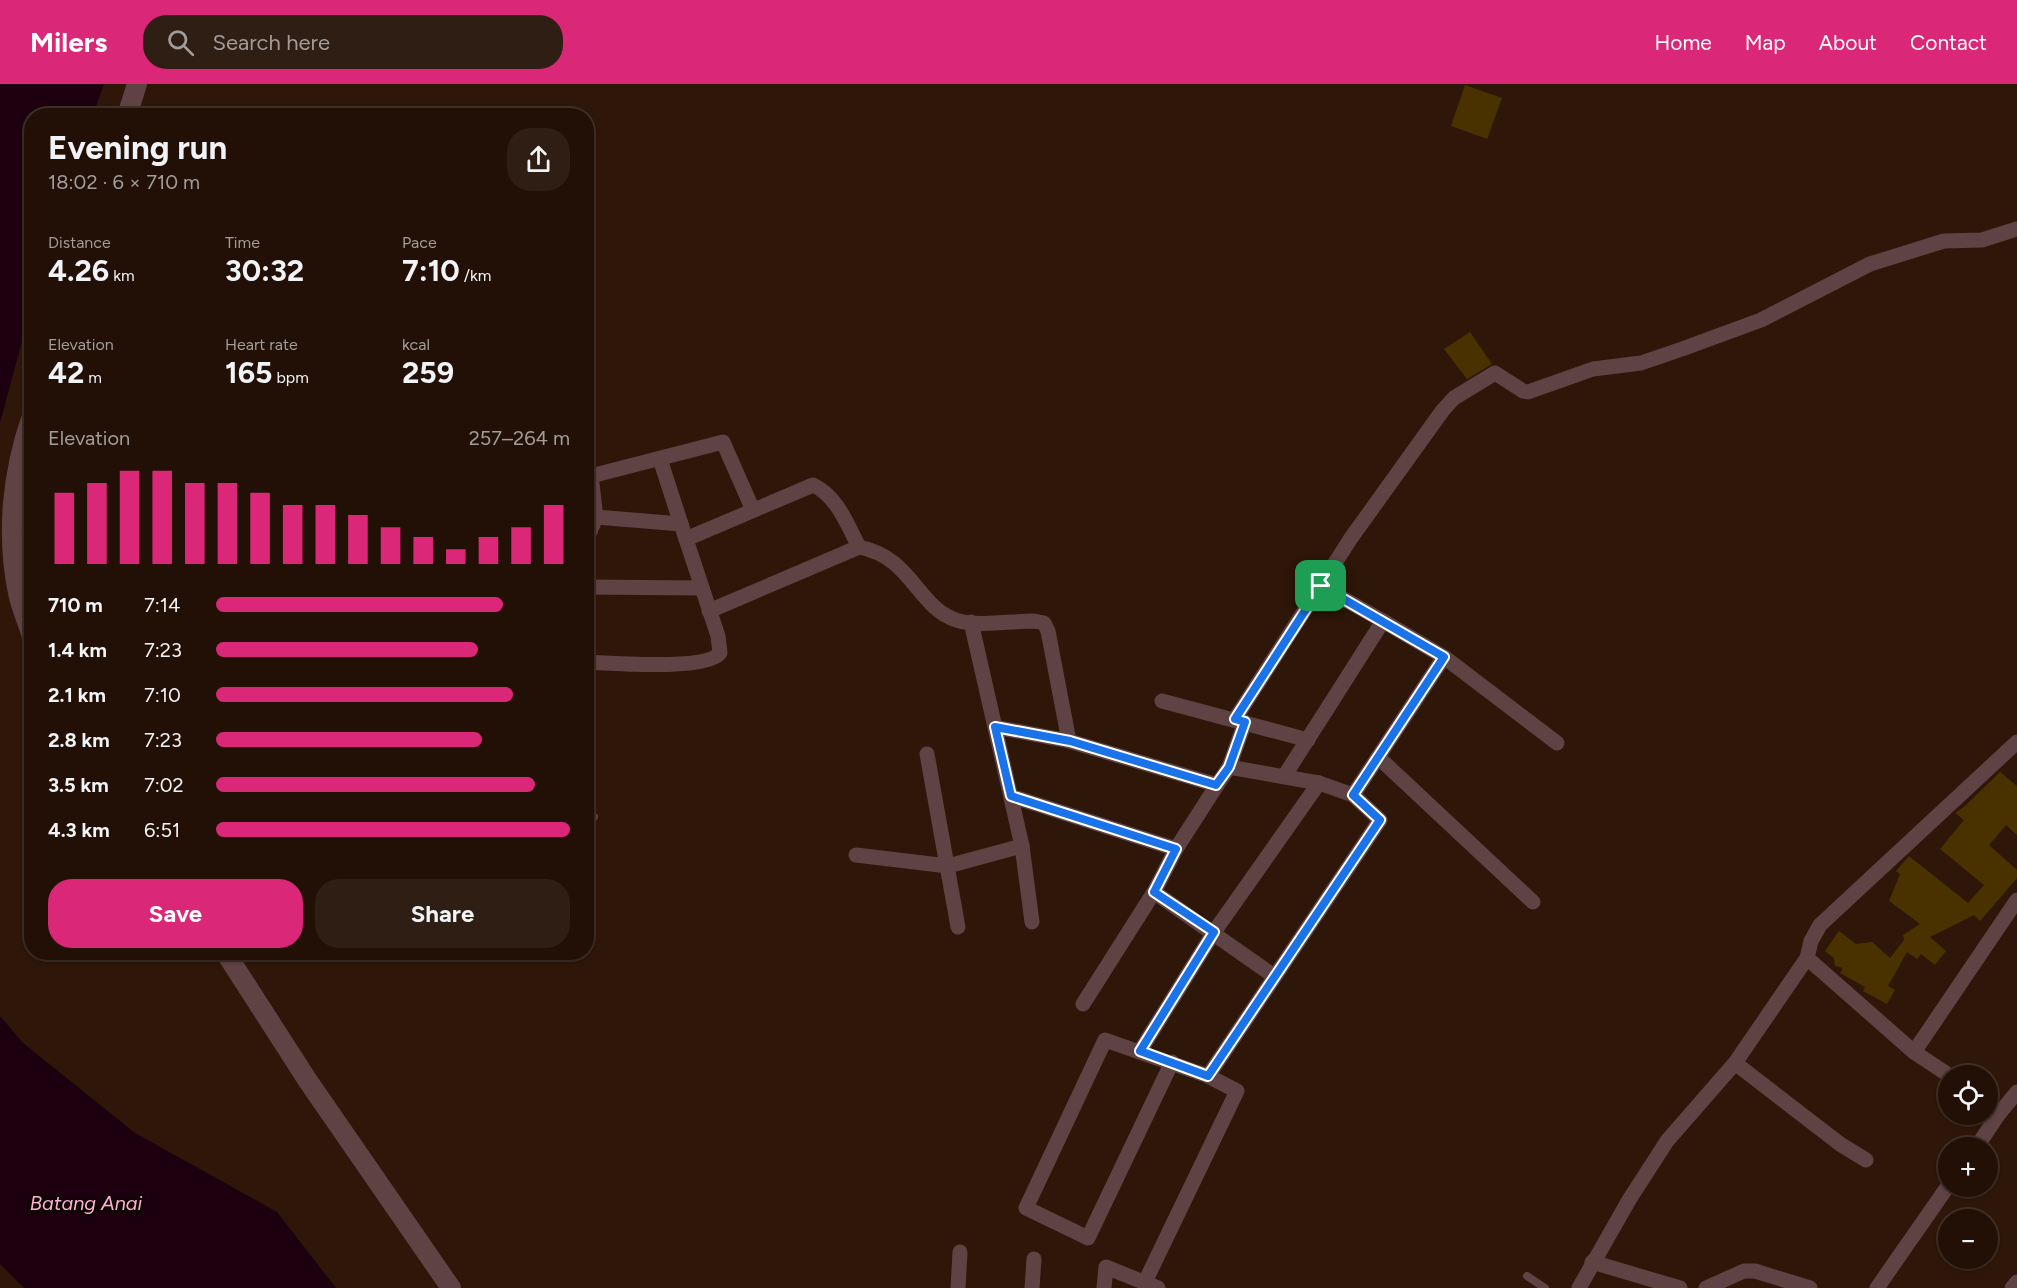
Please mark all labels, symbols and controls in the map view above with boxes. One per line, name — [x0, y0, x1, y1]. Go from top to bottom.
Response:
search box — [143, 15, 563, 69]
text: Milers — [30, 25, 107, 59]
icon: search — [164, 26, 197, 59]
text: Search here — [212, 29, 330, 56]
text: Home — [1655, 30, 1712, 55]
text: Map — [1745, 30, 1786, 55]
text: About — [1819, 30, 1877, 55]
text: Contact — [1910, 30, 1987, 55]
text: Evening run — [48, 128, 227, 167]
button: share — [507, 128, 570, 191]
text: 18:02 · 6 × 710 m — [48, 170, 200, 194]
text: Distance — [48, 233, 111, 252]
text: Time — [225, 233, 260, 252]
text: Pace — [402, 233, 437, 252]
text: 4.26 — [48, 252, 109, 289]
text: 30:32 — [225, 252, 304, 289]
text: 7:10 — [402, 252, 460, 289]
text: km — [109, 266, 135, 285]
text: /km — [460, 266, 491, 285]
text: Elevation — [48, 335, 114, 354]
text: Heart rate — [225, 335, 298, 354]
text: kcal — [402, 335, 430, 354]
text: 42 — [48, 354, 84, 391]
text: 165 — [225, 354, 273, 391]
text: 259 — [402, 354, 454, 391]
text: m — [84, 368, 102, 387]
text: bpm — [273, 368, 309, 387]
text: Elevation — [48, 426, 130, 450]
text: 257–264 m — [469, 426, 570, 450]
pin — [1295, 560, 1346, 611]
icon: arrive — [1304, 569, 1337, 602]
text: 710 m — [48, 593, 103, 617]
text: 7:14 — [144, 593, 180, 617]
text: 1.4 km — [48, 638, 107, 662]
text: 7:23 — [144, 638, 182, 662]
text: 2.1 km — [48, 683, 106, 707]
text: 7:10 — [144, 683, 181, 707]
text: 2.8 km — [48, 728, 110, 752]
text: 7:23 — [144, 728, 182, 752]
text: 3.5 km — [48, 773, 109, 797]
text: 7:02 — [144, 773, 184, 797]
text: 4.3 km — [48, 818, 110, 842]
text: 6:51 — [144, 818, 180, 842]
button: Save — [48, 879, 303, 948]
button: Share — [315, 879, 570, 948]
map controls — [1938, 1065, 1998, 1269]
button: locate — [1938, 1065, 1998, 1125]
button: + — [1938, 1137, 1998, 1197]
water label: Batang Anai — [30, 1191, 143, 1215]
button: − — [1938, 1209, 1998, 1269]

